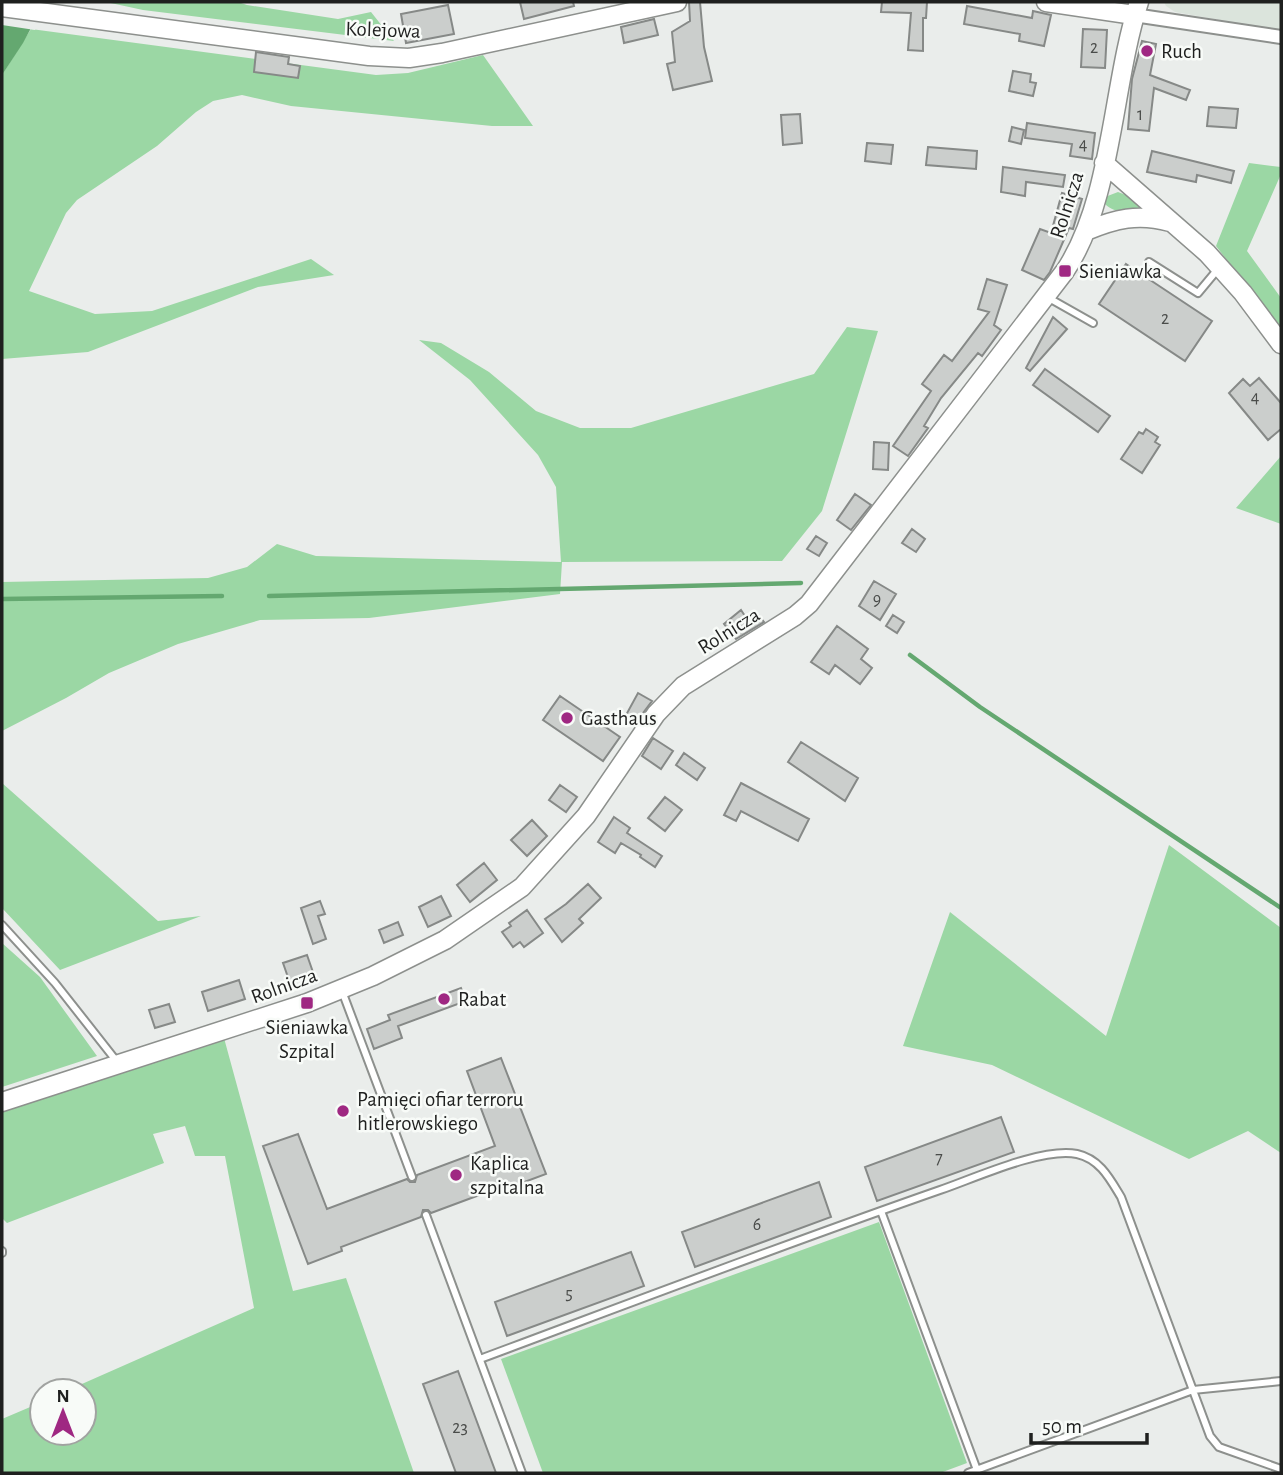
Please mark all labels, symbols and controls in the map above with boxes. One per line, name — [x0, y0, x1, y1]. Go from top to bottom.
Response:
street label: Kolejowa — [345, 18, 421, 42]
house number: 2 — [1090, 39, 1098, 57]
place label: Ruch — [1161, 41, 1202, 62]
marker: Ruch — [1139, 43, 1155, 59]
house number: 1 — [1137, 106, 1143, 124]
house number: 4 — [1079, 136, 1088, 154]
street label: Rolnicza — [1046, 169, 1088, 241]
place label: Sieniawka — [1079, 261, 1162, 282]
marker: Sieniawka — [1057, 263, 1073, 279]
house number: 2 — [1161, 310, 1169, 328]
house number: 4 — [1251, 389, 1260, 407]
house number: 9 — [873, 591, 881, 609]
street label: Rolnicza — [694, 604, 764, 658]
place label: Gasthaus — [581, 708, 657, 729]
marker: Gasthaus — [559, 710, 575, 726]
street label: Rolnicza — [248, 964, 320, 1008]
place label: Rabat — [458, 989, 506, 1010]
marker: Rabat — [436, 991, 452, 1007]
marker: Sieniawka Szpital — [299, 995, 315, 1011]
place label: Sieniawka Szpital — [265, 1017, 349, 1062]
place label: Pamięci ofiar terroru hitlerowskiego — [357, 1089, 524, 1134]
marker: Pamięci ofiar terroru hitlerowskiego — [335, 1103, 351, 1119]
house number: 7 — [935, 1150, 943, 1168]
place label: Kaplica szpitalna — [470, 1153, 545, 1198]
marker: Kaplica szpitalna — [448, 1167, 464, 1183]
house number: 6 — [753, 1216, 761, 1234]
house number: 5 — [565, 1285, 573, 1303]
north arrow — [28, 1377, 98, 1447]
text: N — [56, 1387, 70, 1406]
scale bar — [1031, 1402, 1146, 1446]
text: 50 m — [1042, 1416, 1082, 1437]
house number: 23 — [452, 1419, 468, 1437]

